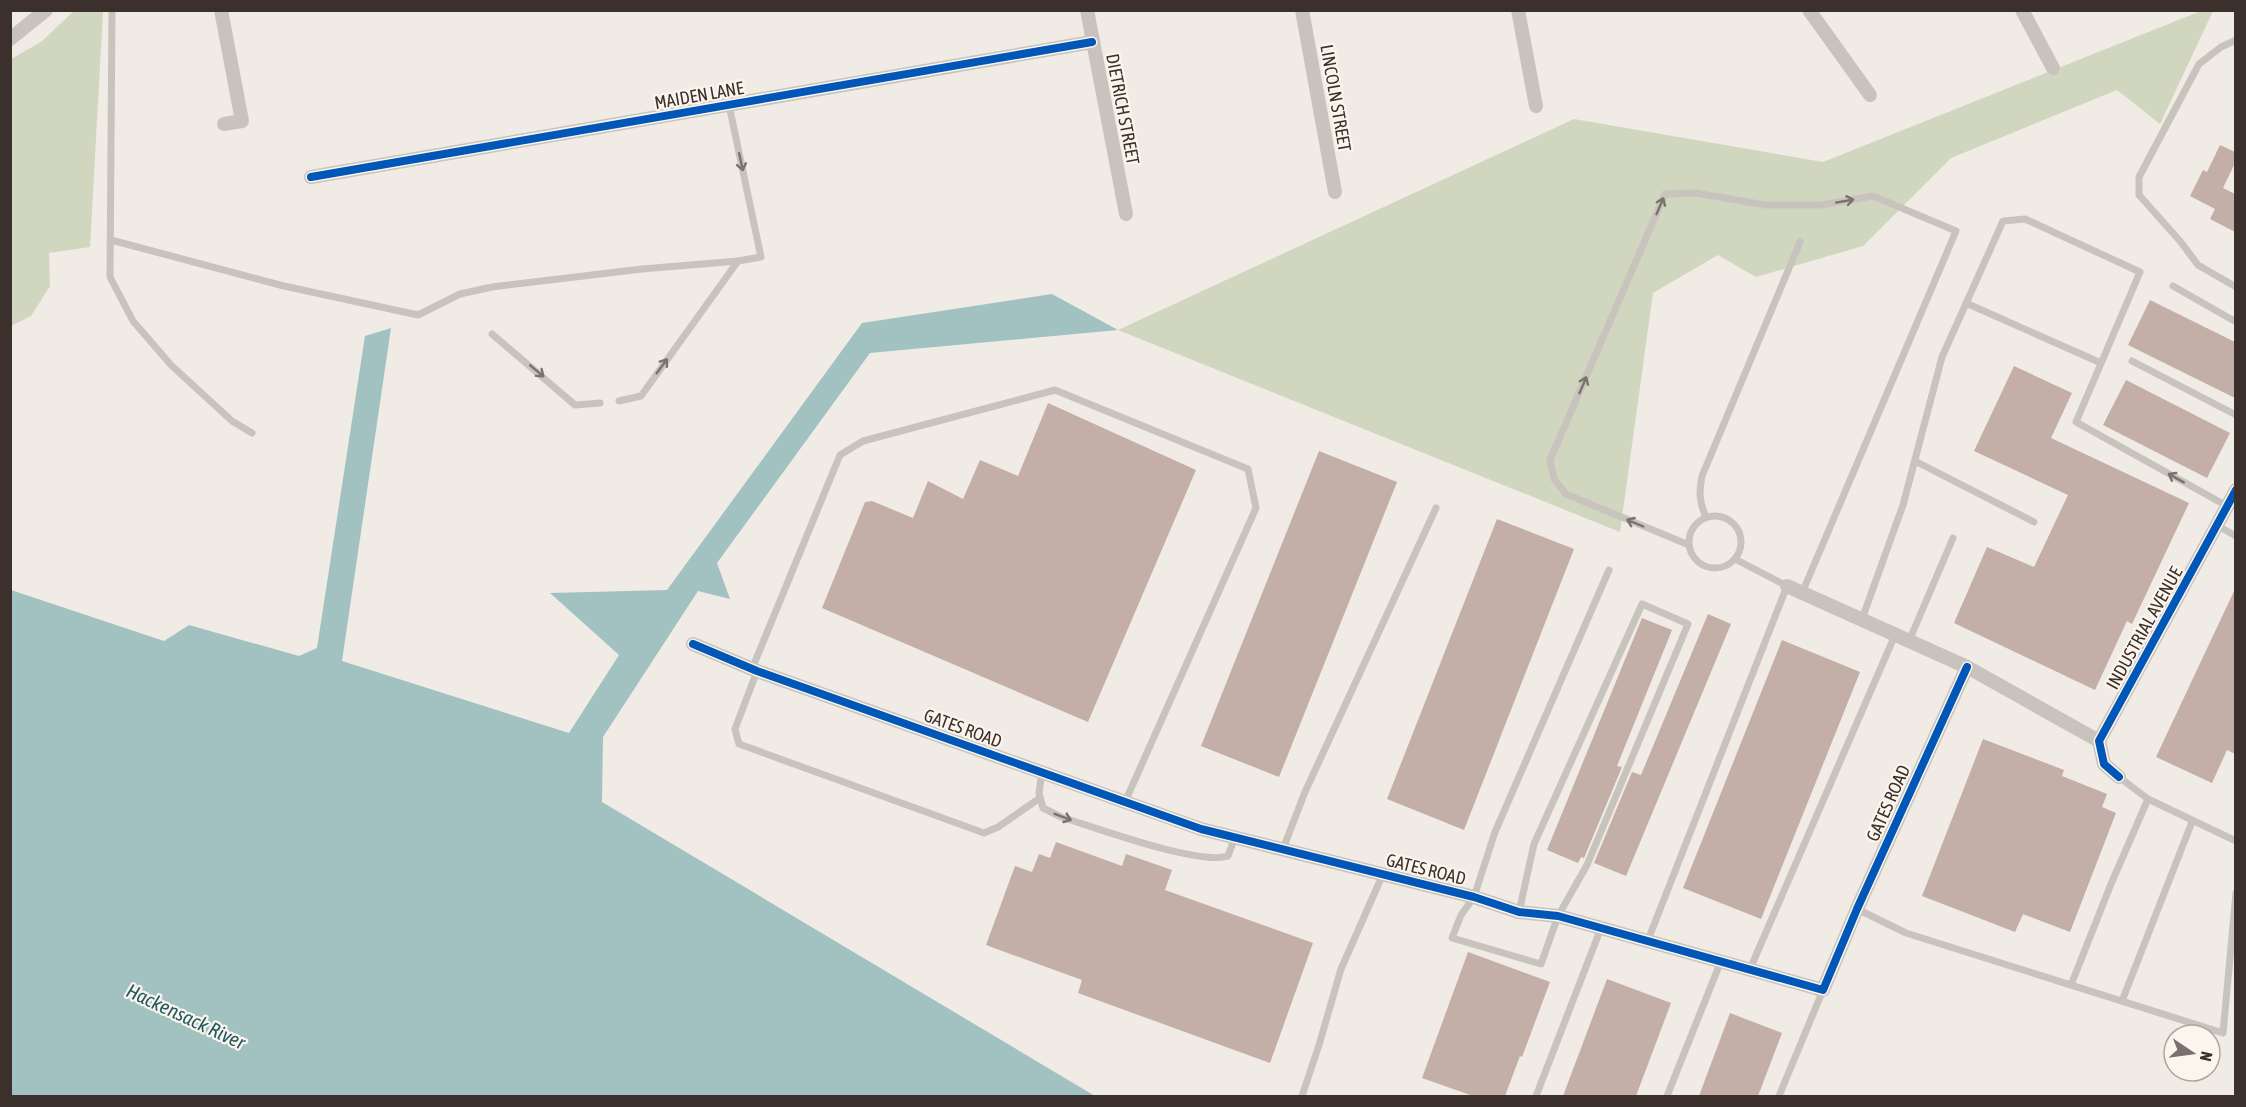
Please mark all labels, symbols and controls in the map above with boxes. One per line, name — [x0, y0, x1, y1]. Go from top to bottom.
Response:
street label: LINCOLN STREET — [1316, 43, 1356, 153]
street label: DIETRICH STREET — [1102, 52, 1144, 166]
street label: MAIDEN LANE — [653, 77, 746, 113]
one-way arrow — [736, 152, 747, 171]
one-way arrow — [1835, 195, 1855, 206]
one-way arrow — [1655, 197, 1666, 216]
one-way arrow — [656, 359, 668, 375]
one-way arrow — [529, 365, 545, 378]
one-way arrow — [1578, 376, 1589, 394]
one-way arrow — [2167, 472, 2185, 483]
one-way arrow — [1626, 517, 1645, 528]
street label: INDUSTRIAL AVENUE — [2102, 563, 2187, 693]
street label: GATES ROAD — [921, 704, 1005, 752]
street label: GATES ROAD — [1862, 762, 1914, 844]
one-way arrow — [1054, 812, 1072, 823]
street label: GATES ROAD — [1384, 849, 1468, 889]
water label: Hackensack River — [123, 978, 250, 1054]
north arrow — [2162, 1023, 2222, 1083]
text: N — [2197, 1050, 2216, 1063]

